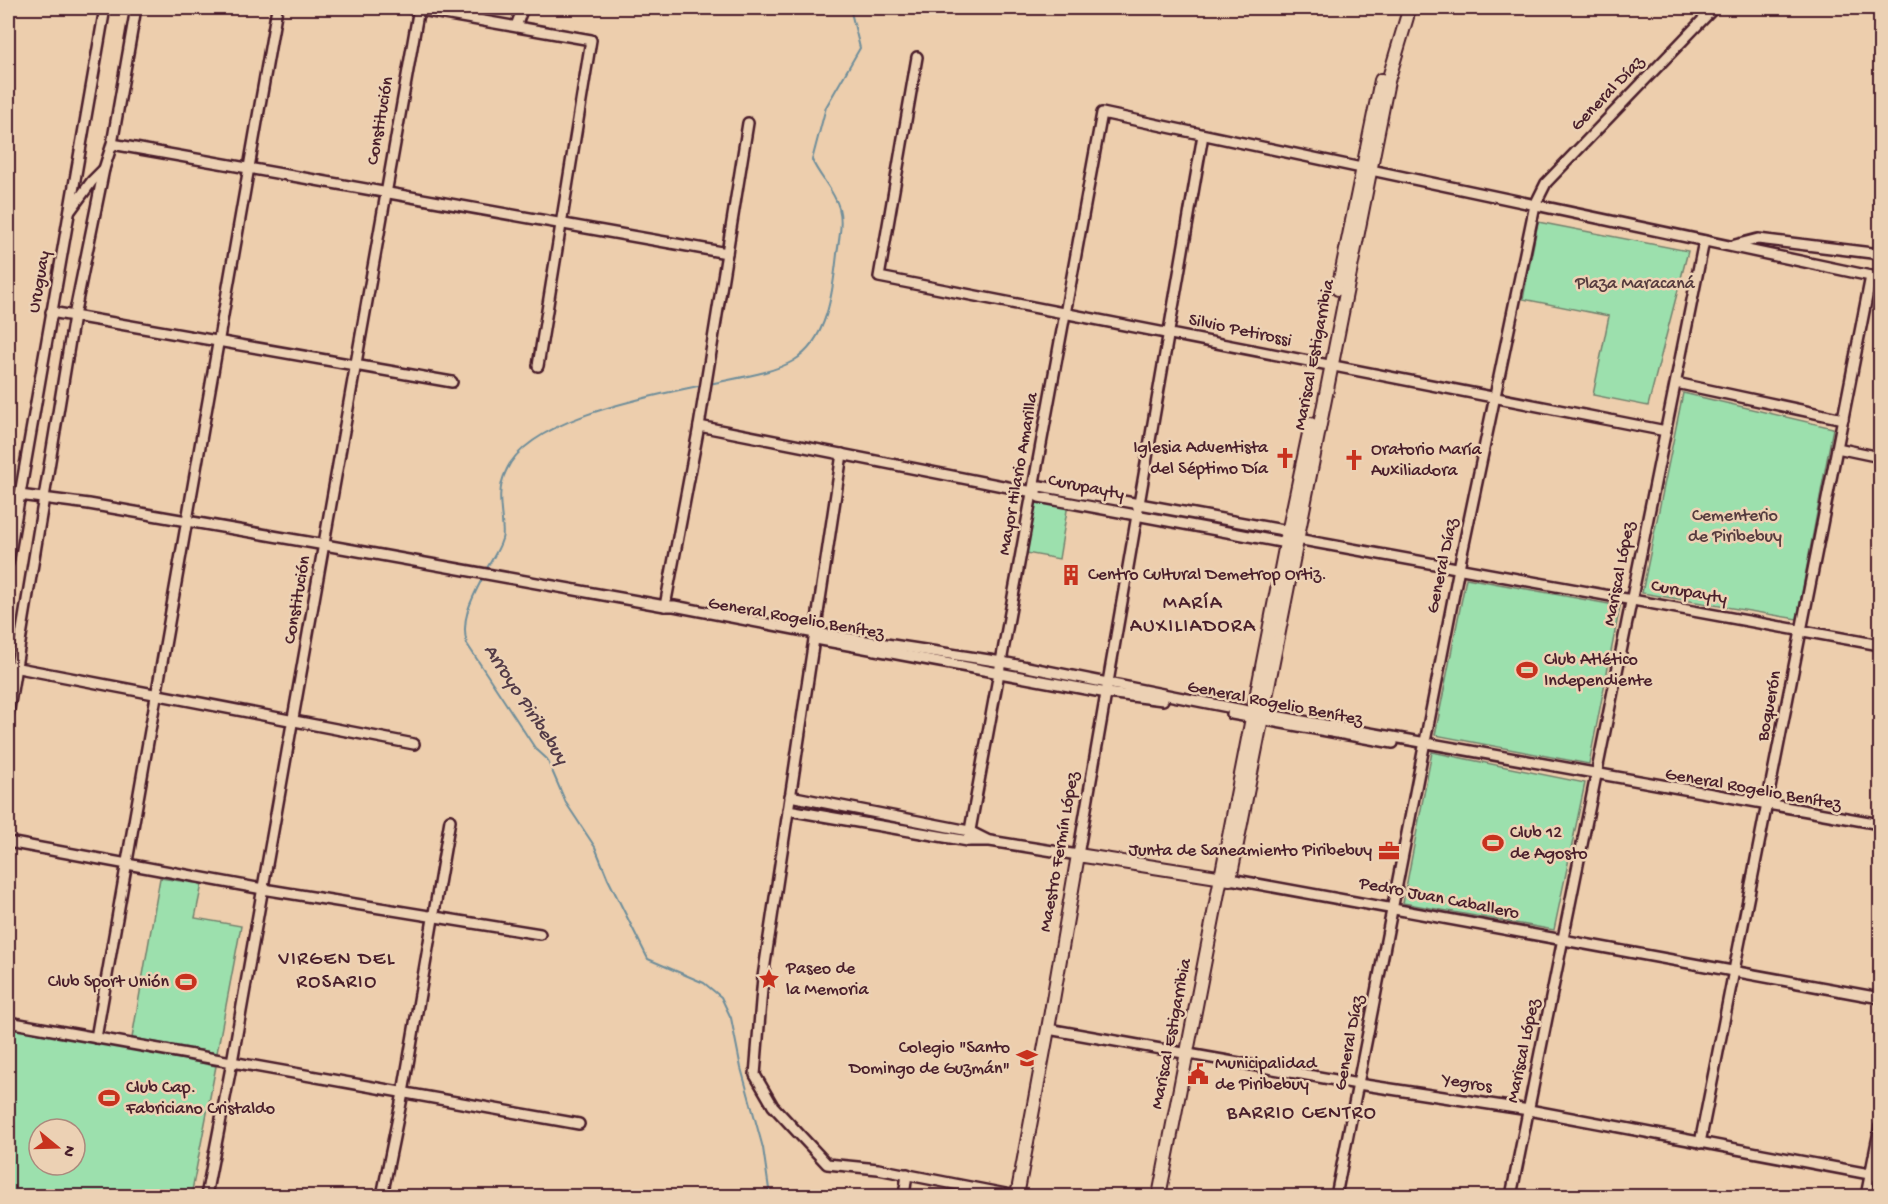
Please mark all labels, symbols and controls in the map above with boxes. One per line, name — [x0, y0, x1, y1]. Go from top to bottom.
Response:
street label: General Díaz — [1567, 51, 1650, 136]
street label: Constitución — [363, 75, 399, 167]
street label: Uruguay — [24, 249, 56, 315]
park label: Plaza Maracaná — [1574, 274, 1696, 295]
street label: Mariscal Estigarribia — [1290, 277, 1340, 432]
street label: Silvio Petirossi — [1186, 310, 1294, 352]
street label: Mayor Hilario Amarilla — [994, 390, 1044, 557]
place label: Iglesia Adventista del Séptimo Día — [1133, 438, 1269, 480]
place label: Oratorio María Auxiliadora — [1371, 440, 1483, 482]
church icon: Iglesia Adventista del Séptimo Día — [1273, 446, 1297, 470]
church icon: Oratorio María Auxiliadora — [1342, 448, 1366, 472]
street label: Curupayty — [1046, 470, 1126, 506]
park label: Cementerio de Piribebuy — [1688, 506, 1782, 548]
street label: General Díaz — [1423, 516, 1464, 615]
street label: Mariscal López — [1600, 519, 1641, 628]
street label: Constitución — [280, 554, 316, 646]
building icon: Centro Cultural Demetrop Ortiz. — [1059, 563, 1083, 587]
place label: Centro Cultural Demetrop Ortiz. — [1088, 565, 1327, 586]
street label: Curupayty — [1649, 576, 1729, 610]
district label: MARÍA AUXILIADORA — [1130, 592, 1256, 639]
street label: General Rogelio Benítez — [706, 593, 887, 645]
water label: Arroyo Piribebuy — [478, 641, 573, 770]
place label: Club Atlético Independiente — [1544, 650, 1653, 692]
sports icon: Club Atlético Independiente — [1515, 658, 1539, 682]
street label: Boquerón — [1753, 669, 1787, 744]
street label: General Rogelio Benítez — [1185, 677, 1366, 732]
street label: General Rogelio Benítez — [1663, 764, 1844, 816]
street label: Maestro Fermín López — [1036, 769, 1085, 934]
place label: Club 12 de Agosto — [1510, 823, 1588, 865]
sports icon: Club 12 de Agosto — [1481, 831, 1505, 855]
office icon: Junta de Saneamiento Piribebuy — [1377, 839, 1401, 863]
place label: Junta de Saneamiento Piribebuy — [1128, 841, 1372, 862]
street label: Pedro Juan Caballero — [1356, 873, 1521, 925]
district label: VIRGEN DEL ROSARIO — [277, 949, 396, 995]
street label: Mariscal Estigarribia — [1147, 956, 1197, 1111]
place label: Paseo de la Memoria — [785, 959, 869, 1001]
place icon: Paseo de la Memoria — [757, 967, 781, 991]
sports icon: Club Sport Unión — [174, 970, 198, 994]
place label: Club Sport Unión — [48, 972, 169, 993]
street label: General Díaz — [1330, 993, 1370, 1092]
street label: Mariscal López — [1503, 996, 1545, 1105]
place label: Colegio "Santo Domingo de Guzmán" — [848, 1038, 1010, 1080]
school or university icon: Colegio "Santo Domingo de Guzmán" — [1015, 1046, 1039, 1070]
place label: Municipalidad de Piribebuy — [1215, 1054, 1318, 1096]
public building icon: Municipalidad de Piribebuy — [1186, 1062, 1210, 1086]
street label: Yegros — [1439, 1069, 1495, 1099]
place label: Club Cap. Fabriciano Cristaldo — [125, 1078, 275, 1120]
sports icon: Club Cap. Fabriciano Cristaldo — [97, 1086, 121, 1110]
district label: BARRIO CENTRO — [1226, 1103, 1377, 1126]
north arrow — [27, 1117, 87, 1177]
text: N — [57, 1143, 79, 1159]

